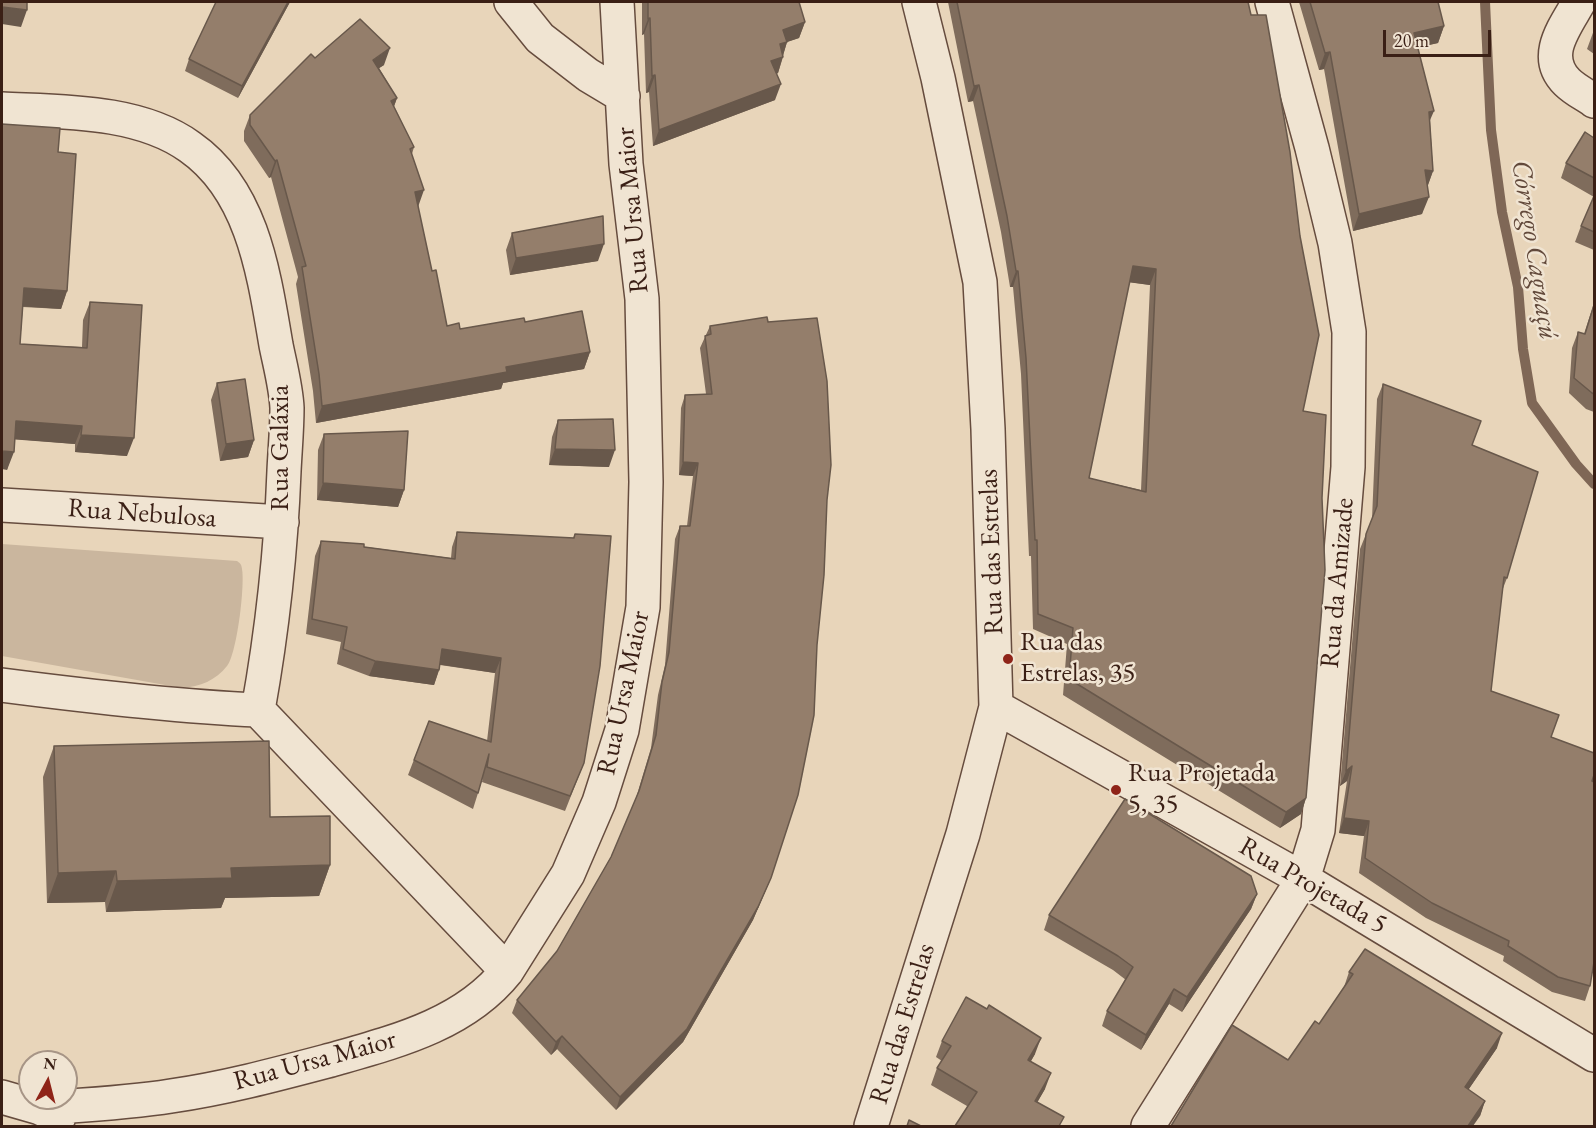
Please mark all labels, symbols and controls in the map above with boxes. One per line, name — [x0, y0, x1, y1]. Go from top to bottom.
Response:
scale bar — [1386, 18, 1494, 56]
text: 20 m — [1394, 29, 1429, 52]
street label: Rua Ursa Maior — [610, 125, 656, 295]
water label: Córrego Caguaçú — [1503, 158, 1565, 342]
street label: Rua Galáxia — [265, 385, 297, 511]
street label: Rua das Estrelas — [973, 468, 1011, 636]
street label: Rua Nebulosa — [67, 493, 217, 535]
street label: Rua da Amizade — [1314, 496, 1362, 670]
street label: Rua Ursa Maior — [591, 608, 657, 778]
place label: Rua das Estrelas, 35 — [1020, 627, 1135, 690]
marker: Rua das Estrelas, 35 — [1001, 652, 1015, 666]
place label: Rua Projetada 5, 35 — [1128, 758, 1275, 821]
marker: Rua Projetada 5, 35 — [1109, 783, 1123, 797]
street label: Rua Projetada 5 — [1233, 831, 1393, 941]
street label: Rua das Estrelas — [863, 940, 943, 1108]
street label: Rua Ursa Maior — [230, 1024, 400, 1098]
north arrow — [18, 1050, 78, 1110]
text: N — [42, 1052, 58, 1075]

